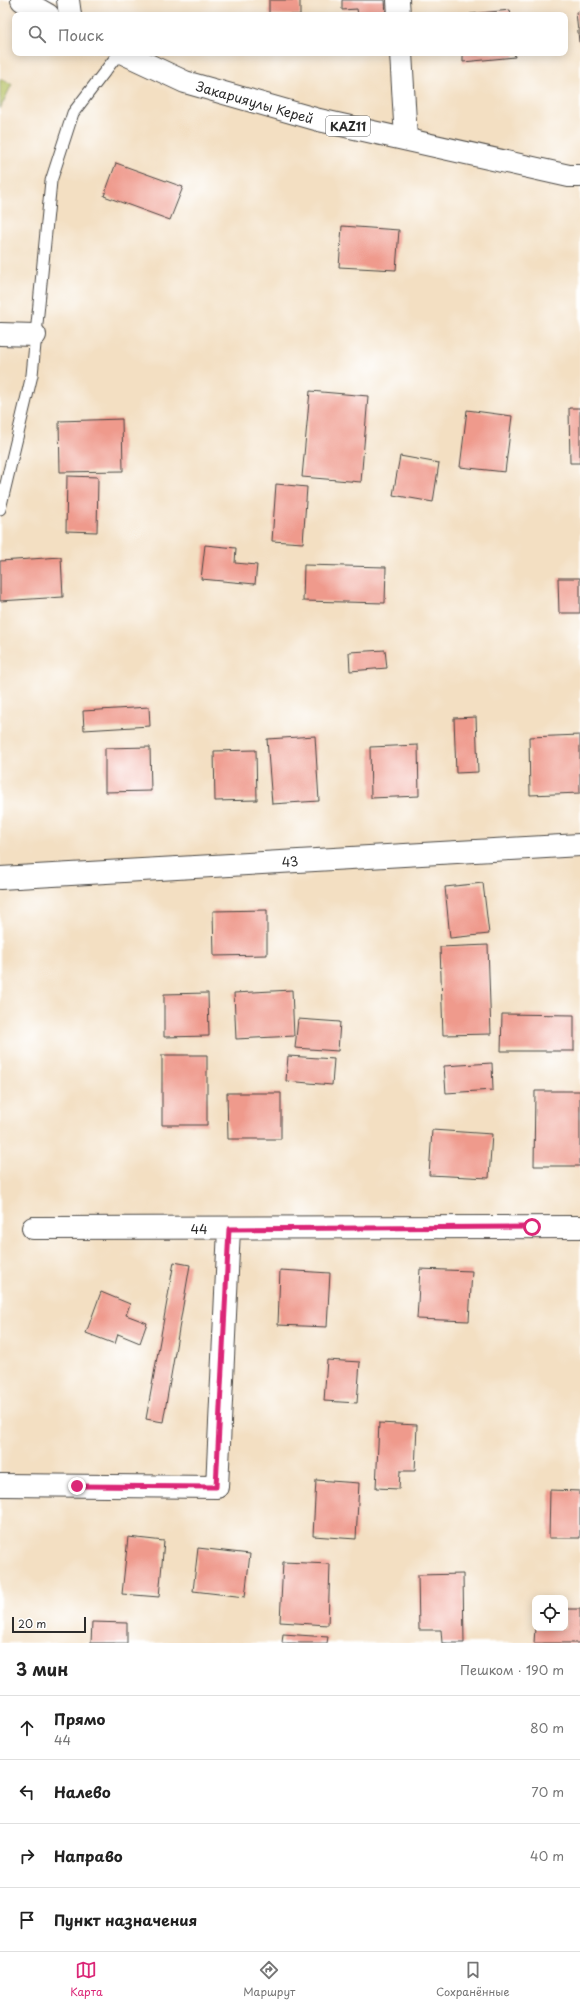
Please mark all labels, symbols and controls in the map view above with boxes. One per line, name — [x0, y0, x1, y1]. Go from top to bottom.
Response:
search box — [12, 12, 568, 56]
icon: search — [26, 23, 48, 45]
text: Поиск — [58, 23, 104, 46]
street label: Закарияулы Керей — [194, 76, 316, 128]
road number: KAZ11 — [326, 116, 370, 136]
street label: 43 — [281, 851, 299, 871]
route start — [523, 1218, 541, 1236]
street label: 44 — [190, 1219, 208, 1238]
route end — [68, 1477, 86, 1495]
map controls — [532, 1595, 568, 1631]
button: locate — [532, 1595, 568, 1631]
scale bar — [12, 1615, 86, 1634]
text: 20 m — [18, 1615, 46, 1632]
text: 3 мин — [16, 1656, 68, 1682]
text: Пешком · 190 m — [460, 1660, 564, 1679]
text: Прямо — [54, 1707, 105, 1730]
icon: ahead — [16, 1717, 38, 1739]
text: 80 m — [530, 1718, 564, 1737]
text: 44 — [54, 1730, 71, 1749]
text: Налево — [54, 1780, 111, 1803]
icon: left — [16, 1781, 38, 1803]
text: 70 m — [531, 1782, 564, 1801]
text: Направо — [54, 1844, 123, 1867]
icon: right — [16, 1845, 38, 1867]
text: 40 m — [530, 1846, 564, 1865]
text: Пункт назначения — [54, 1908, 197, 1931]
icon: arrive — [16, 1909, 38, 1931]
tab: Карта — [70, 1959, 103, 2000]
tab: Маршрут — [243, 1959, 295, 2000]
tab: Сохранённые — [436, 1959, 510, 2000]

